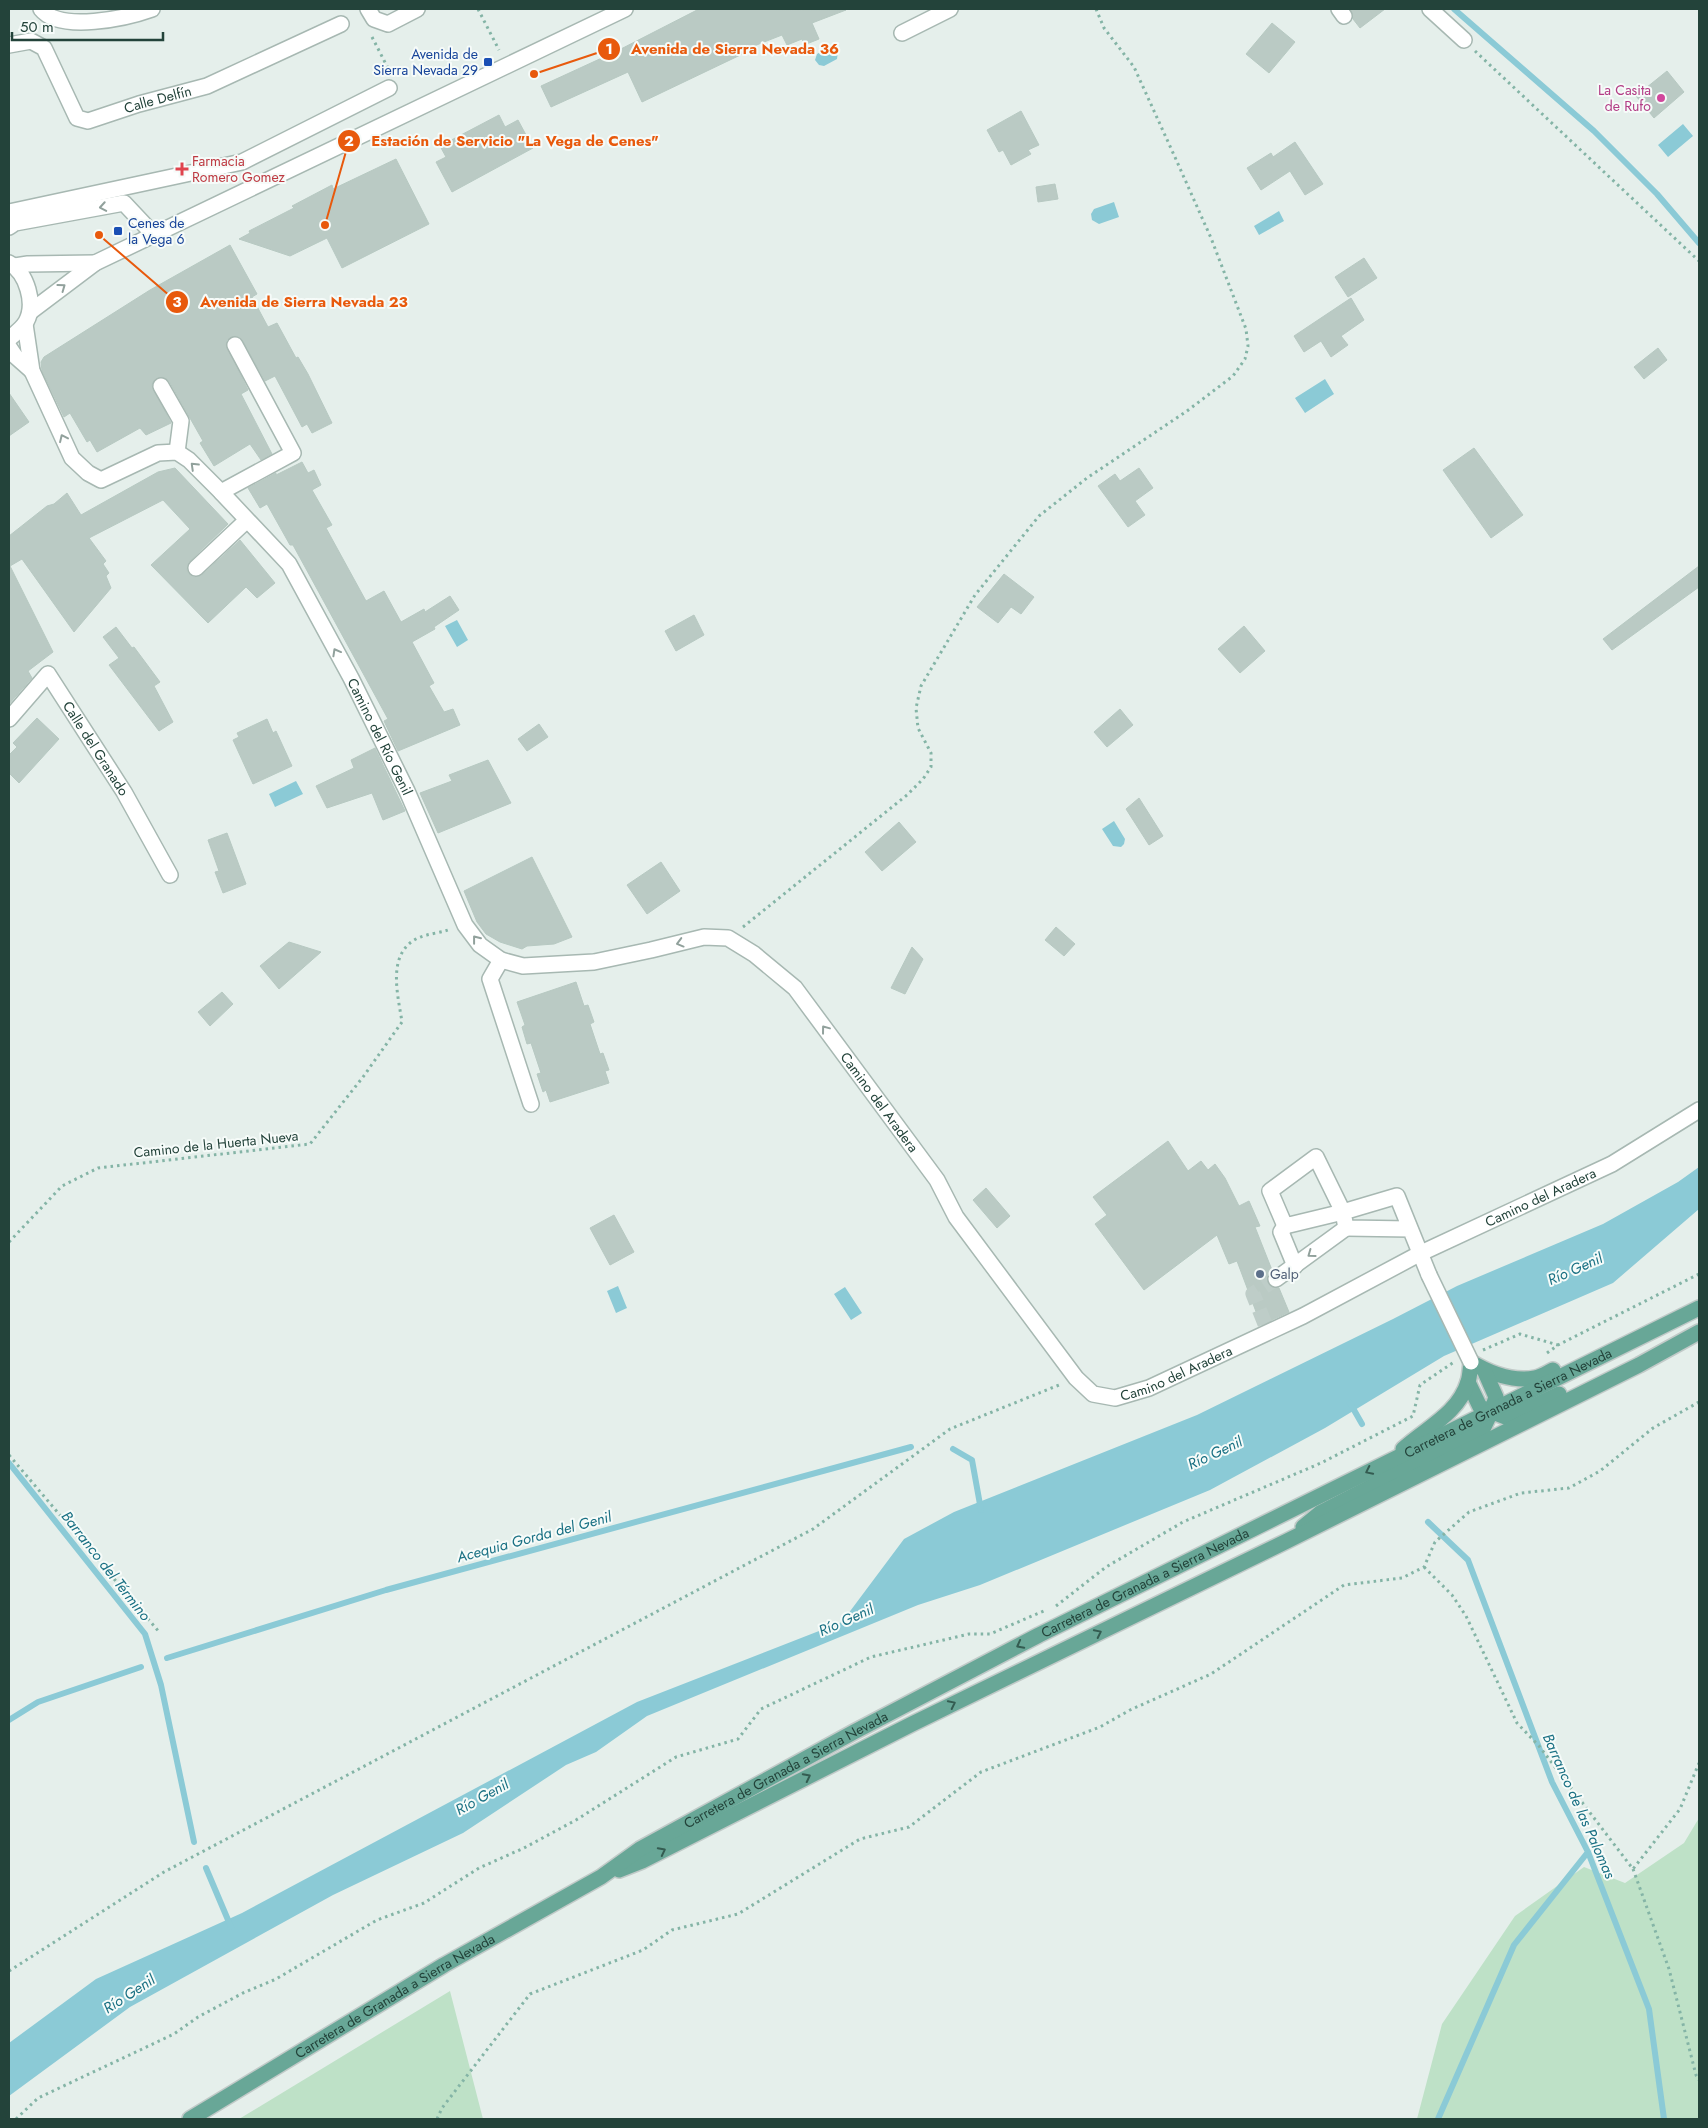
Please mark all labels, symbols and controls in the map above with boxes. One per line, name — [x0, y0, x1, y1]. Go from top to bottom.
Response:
scale bar — [12, 10, 164, 42]
text: 50 m — [20, 16, 54, 38]
callout: Avenida de Sierra Nevada 36 — [596, 34, 849, 64]
text: 1 — [605, 38, 613, 60]
text: Avenida de Sierra Nevada 36 — [630, 38, 839, 60]
place label: Avenida de Sierra Nevada 29 — [373, 44, 478, 80]
marker: Avenida de Sierra Nevada 29 — [482, 56, 494, 68]
place label: La Casita de Rufo — [1598, 80, 1651, 116]
street label: Calle Delfín — [121, 81, 194, 118]
marker: La Casita de Rufo — [1655, 92, 1667, 104]
callout: Estación de Servicio "La Vega de Cenes" — [337, 126, 669, 156]
text: 2 — [344, 130, 354, 152]
text: Estación de Servicio "La Vega de Cenes" — [371, 130, 659, 152]
place label: Farmacia Romero Gomez — [192, 151, 285, 187]
marker: Farmacia Romero Gomez — [176, 163, 188, 175]
one-way arrow — [99, 202, 107, 212]
place label: Cenes de la Vega 6 — [128, 213, 184, 249]
marker: Cenes de la Vega 6 — [112, 225, 124, 237]
one-way arrow — [56, 284, 66, 293]
callout: Avenida de Sierra Nevada 23 — [165, 287, 418, 317]
text: 3 — [172, 291, 182, 313]
text: Avenida de Sierra Nevada 23 — [199, 291, 408, 313]
one-way arrow — [59, 434, 69, 443]
one-way arrow — [191, 463, 200, 472]
one-way arrow — [333, 648, 343, 657]
street label: Camino del Río Genil — [343, 675, 418, 798]
street label: Calle del Granado — [58, 697, 134, 800]
one-way arrow — [473, 935, 482, 945]
one-way arrow — [675, 937, 684, 948]
one-way arrow — [822, 1026, 830, 1035]
street label: Camino del Aradera — [836, 1048, 923, 1156]
street label: Camino de la Huerta Nueva — [133, 1125, 299, 1163]
street label: Camino del Aradera — [1482, 1163, 1599, 1232]
water label: Río Genil — [1544, 1247, 1607, 1291]
one-way arrow — [1307, 1248, 1317, 1257]
place label: Galp — [1270, 1264, 1299, 1284]
marker: Galp — [1254, 1268, 1266, 1280]
street label: Camino del Aradera — [1118, 1340, 1235, 1406]
street label: Carretera de Granada a Sierra Nevada — [1400, 1343, 1615, 1463]
water label: Río Genil — [1184, 1431, 1246, 1475]
one-way arrow — [1365, 1465, 1374, 1476]
water label: Barranco del Término — [56, 1506, 156, 1626]
water label: Acequia Gorda del Genil — [453, 1506, 614, 1568]
street label: Carretera de Granada a Sierra Nevada — [1038, 1523, 1252, 1642]
water label: Río Genil — [815, 1598, 878, 1642]
one-way arrow — [1093, 1629, 1102, 1639]
one-way arrow — [1016, 1639, 1025, 1649]
one-way arrow — [947, 1700, 956, 1710]
street label: Carretera de Granada a Sierra Nevada — [680, 1706, 891, 1833]
water label: Barranco de las Palomas — [1537, 1730, 1621, 1882]
water label: Río Genil — [451, 1773, 513, 1821]
one-way arrow — [802, 1773, 811, 1783]
one-way arrow — [657, 1847, 666, 1857]
street label: Carretera de Granada a Sierra Nevada — [291, 1929, 498, 2063]
water label: Río Genil — [99, 1969, 160, 2019]

